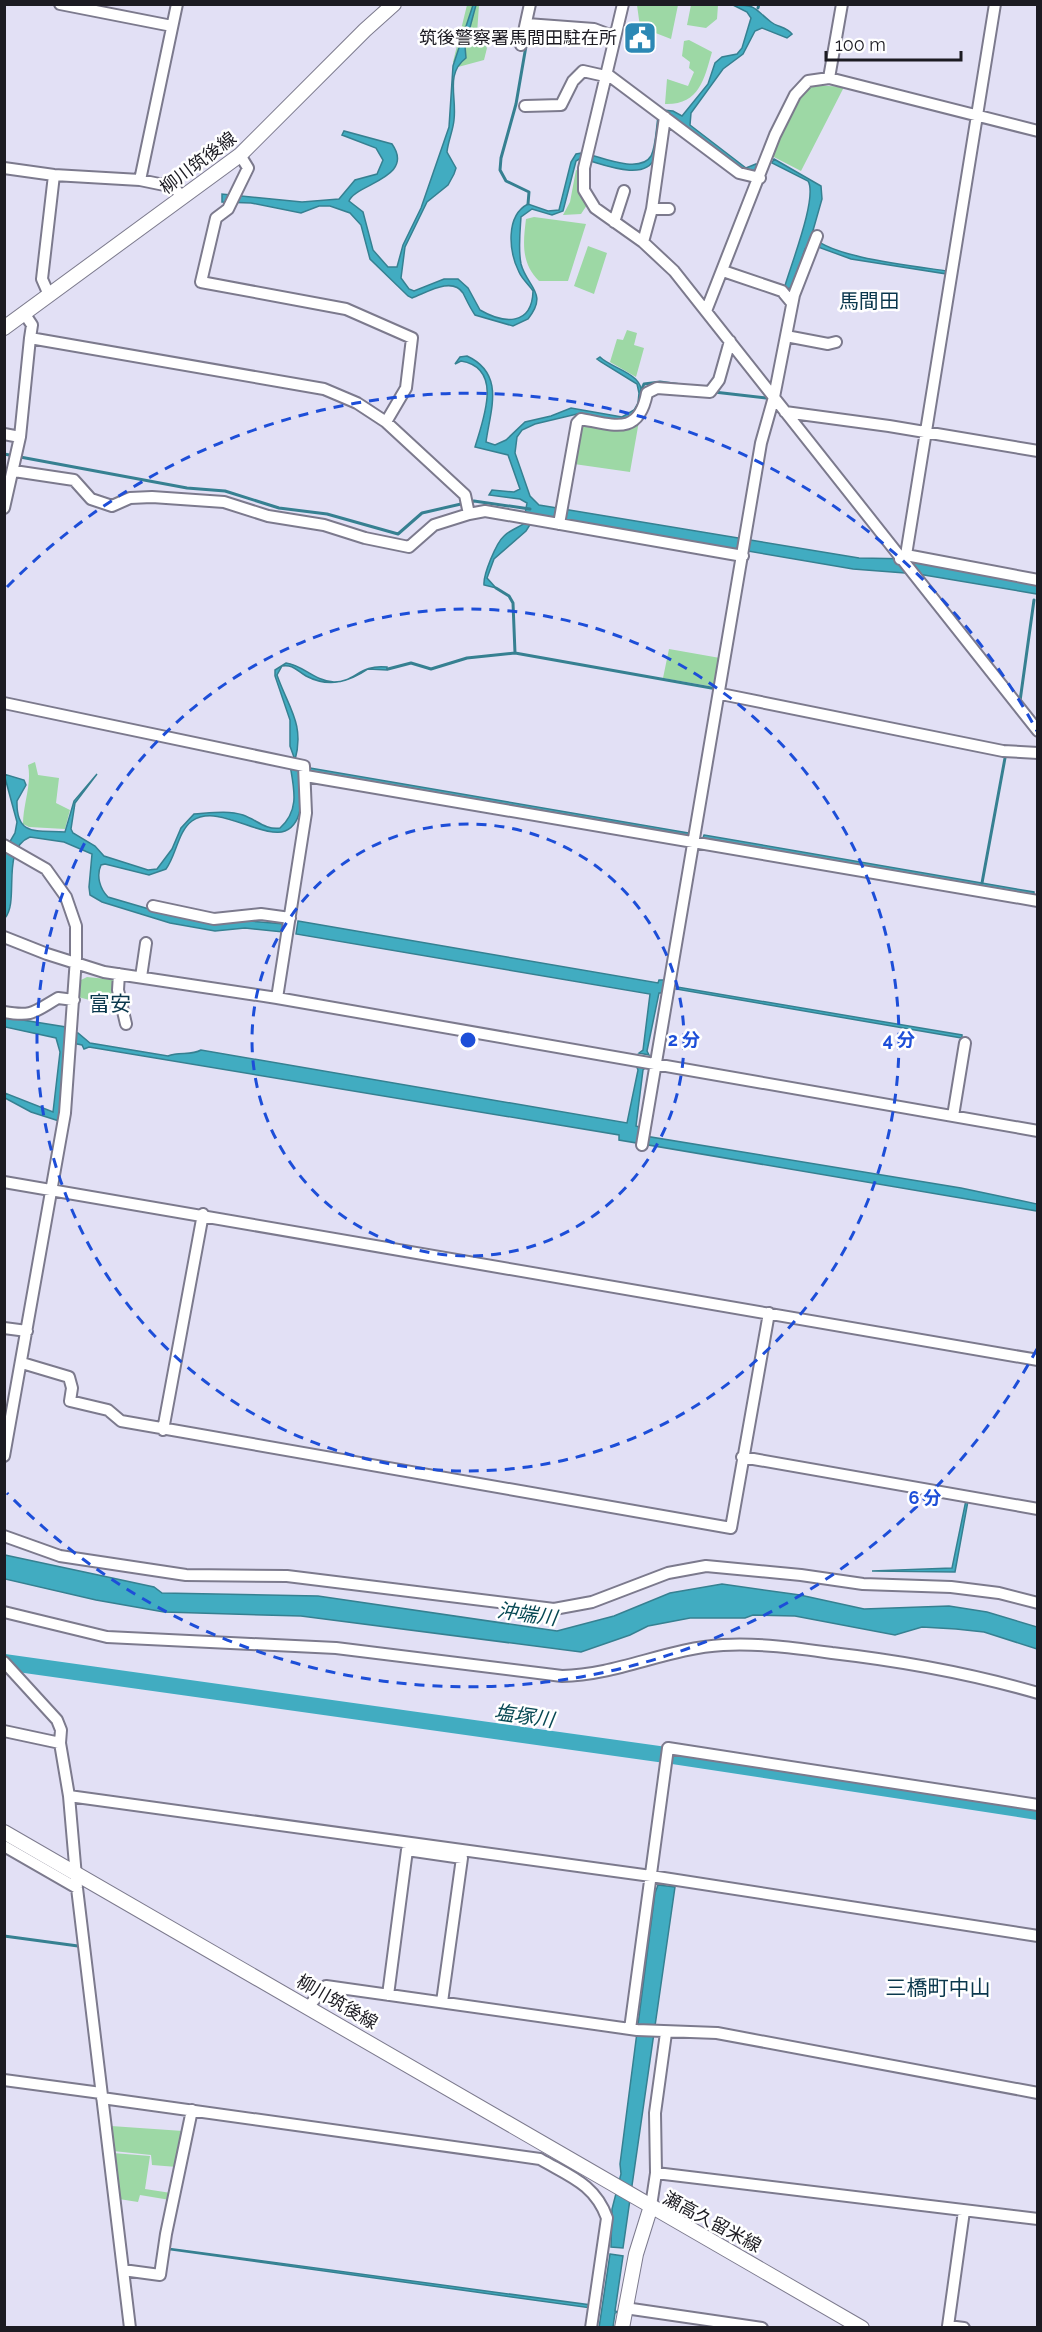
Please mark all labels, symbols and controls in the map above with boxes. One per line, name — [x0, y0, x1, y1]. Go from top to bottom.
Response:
public building icon: 筑後警察署馬間田駐在所 — [622, 20, 658, 56]
scale bar — [826, 24, 961, 62]
place label: 筑後警察署馬間田駐在所 — [419, 27, 617, 48]
text: 100 m — [835, 34, 886, 55]
street label: 柳川筑後線 — [155, 127, 240, 198]
district label: 馬間田 — [839, 289, 899, 313]
district label: 富安 — [89, 991, 131, 1016]
text: 2 分 — [668, 1029, 700, 1050]
text: 4 分 — [883, 1029, 915, 1050]
centre of rings — [458, 1030, 478, 1050]
text: 6 分 — [908, 1487, 942, 1508]
water label: 沖端川 — [496, 1598, 560, 1630]
water label: 塩塚川 — [493, 1700, 557, 1732]
street label: 柳川筑後線 — [293, 1970, 381, 2033]
district label: 三橋町中山 — [886, 1975, 991, 2000]
street label: 瀬高久留米線 — [660, 2187, 765, 2256]

